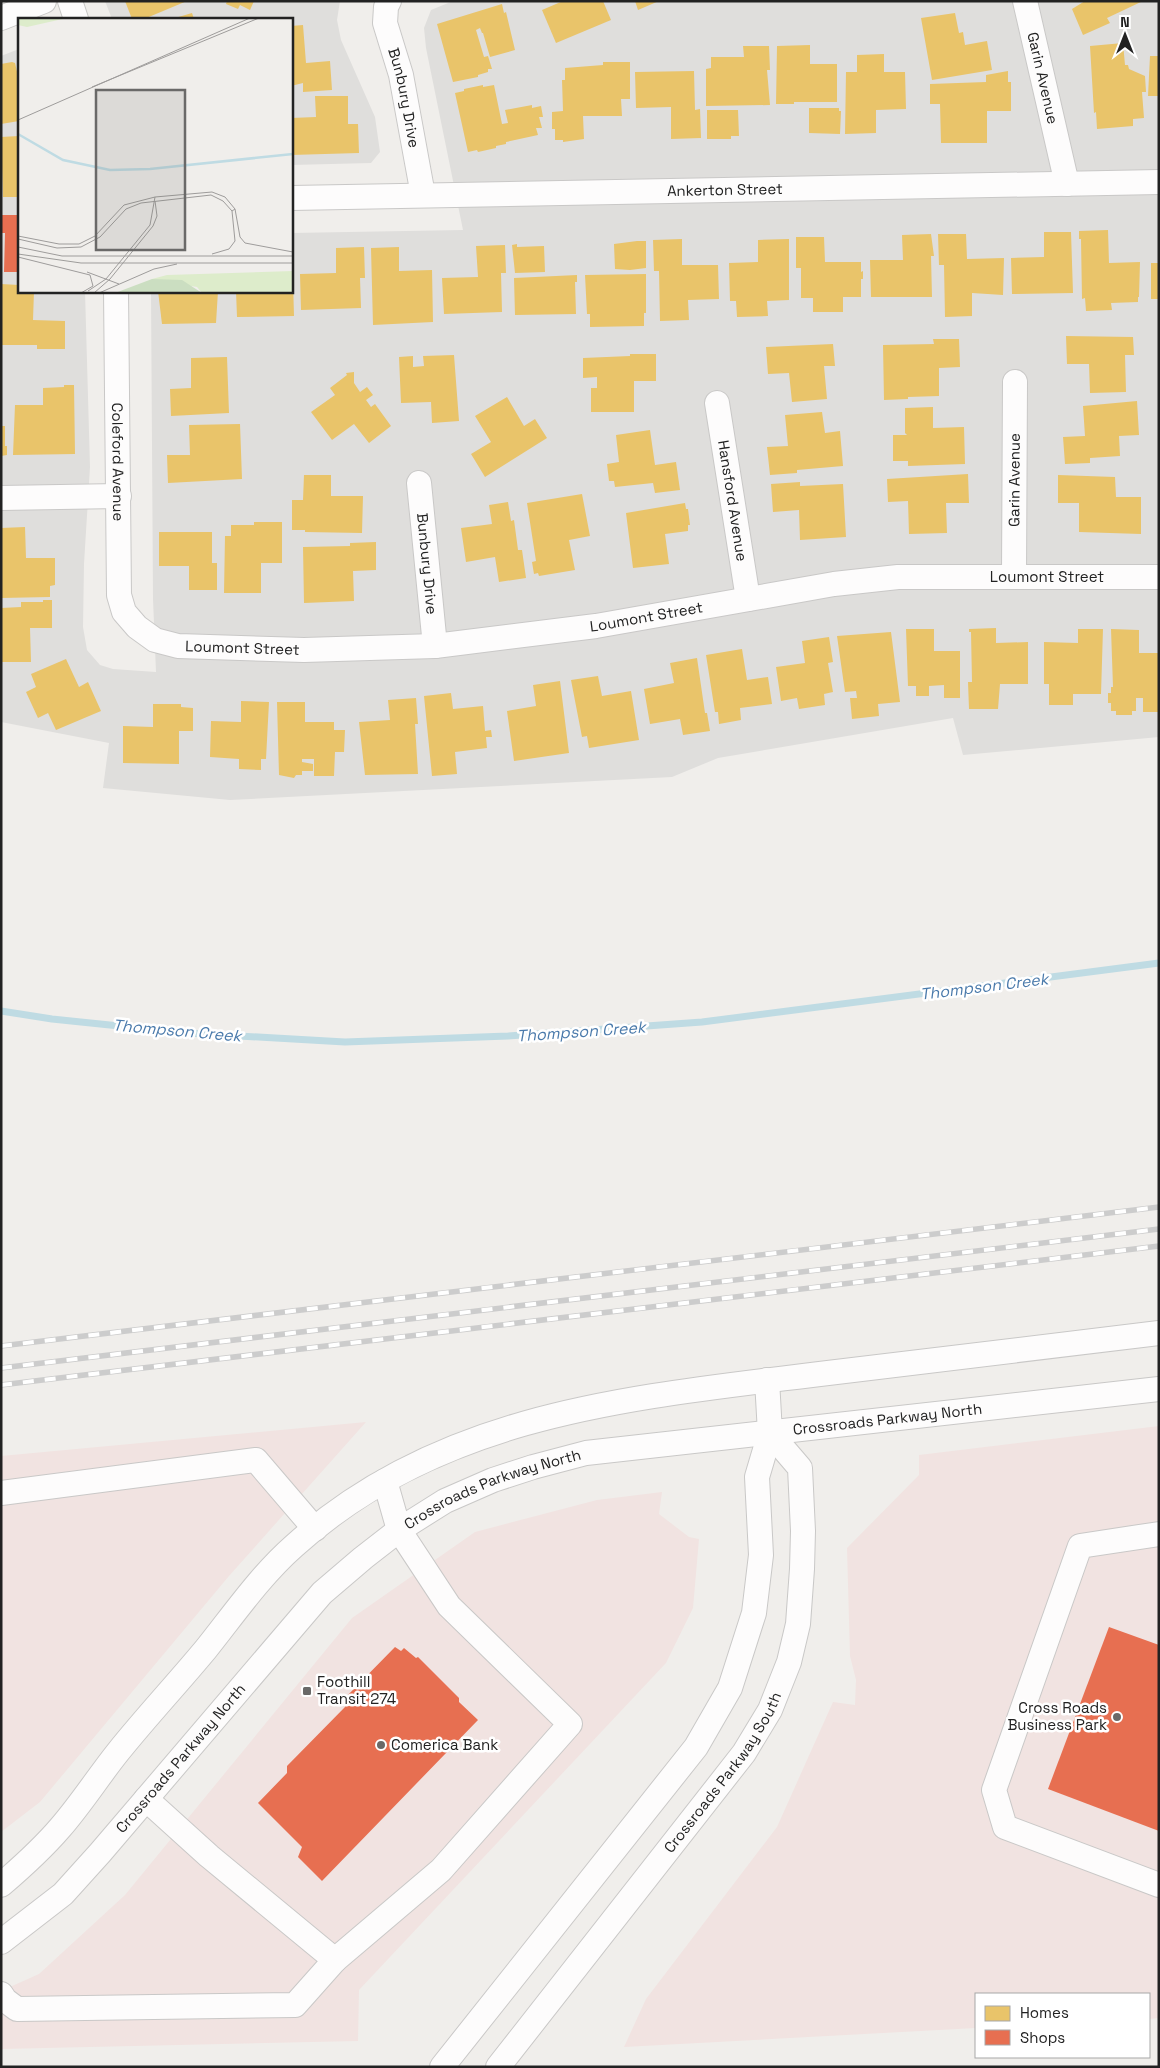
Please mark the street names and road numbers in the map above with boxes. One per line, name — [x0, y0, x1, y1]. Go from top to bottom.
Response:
street label: Garin Avenue — [1023, 30, 1063, 126]
street label: Bunbury Drive — [384, 45, 424, 149]
street label: Ankerton Street — [667, 179, 783, 200]
street label: Coleford Avenue — [108, 403, 128, 521]
street label: Garin Avenue — [1004, 433, 1024, 527]
street label: Hansford Avenue — [714, 439, 752, 563]
street label: Bunbury Drive — [413, 512, 442, 615]
street label: Loumont Street — [990, 567, 1104, 586]
street label: Loumont Street — [589, 597, 704, 636]
street label: Loumont Street — [185, 636, 300, 659]
street label: Crossroads Parkway North — [792, 1399, 983, 1439]
street label: Crossroads Parkway North — [400, 1445, 583, 1533]
street label: Crossroads Parkway North — [111, 1680, 249, 1837]
street label: Crossroads Parkway South — [659, 1689, 785, 1856]

